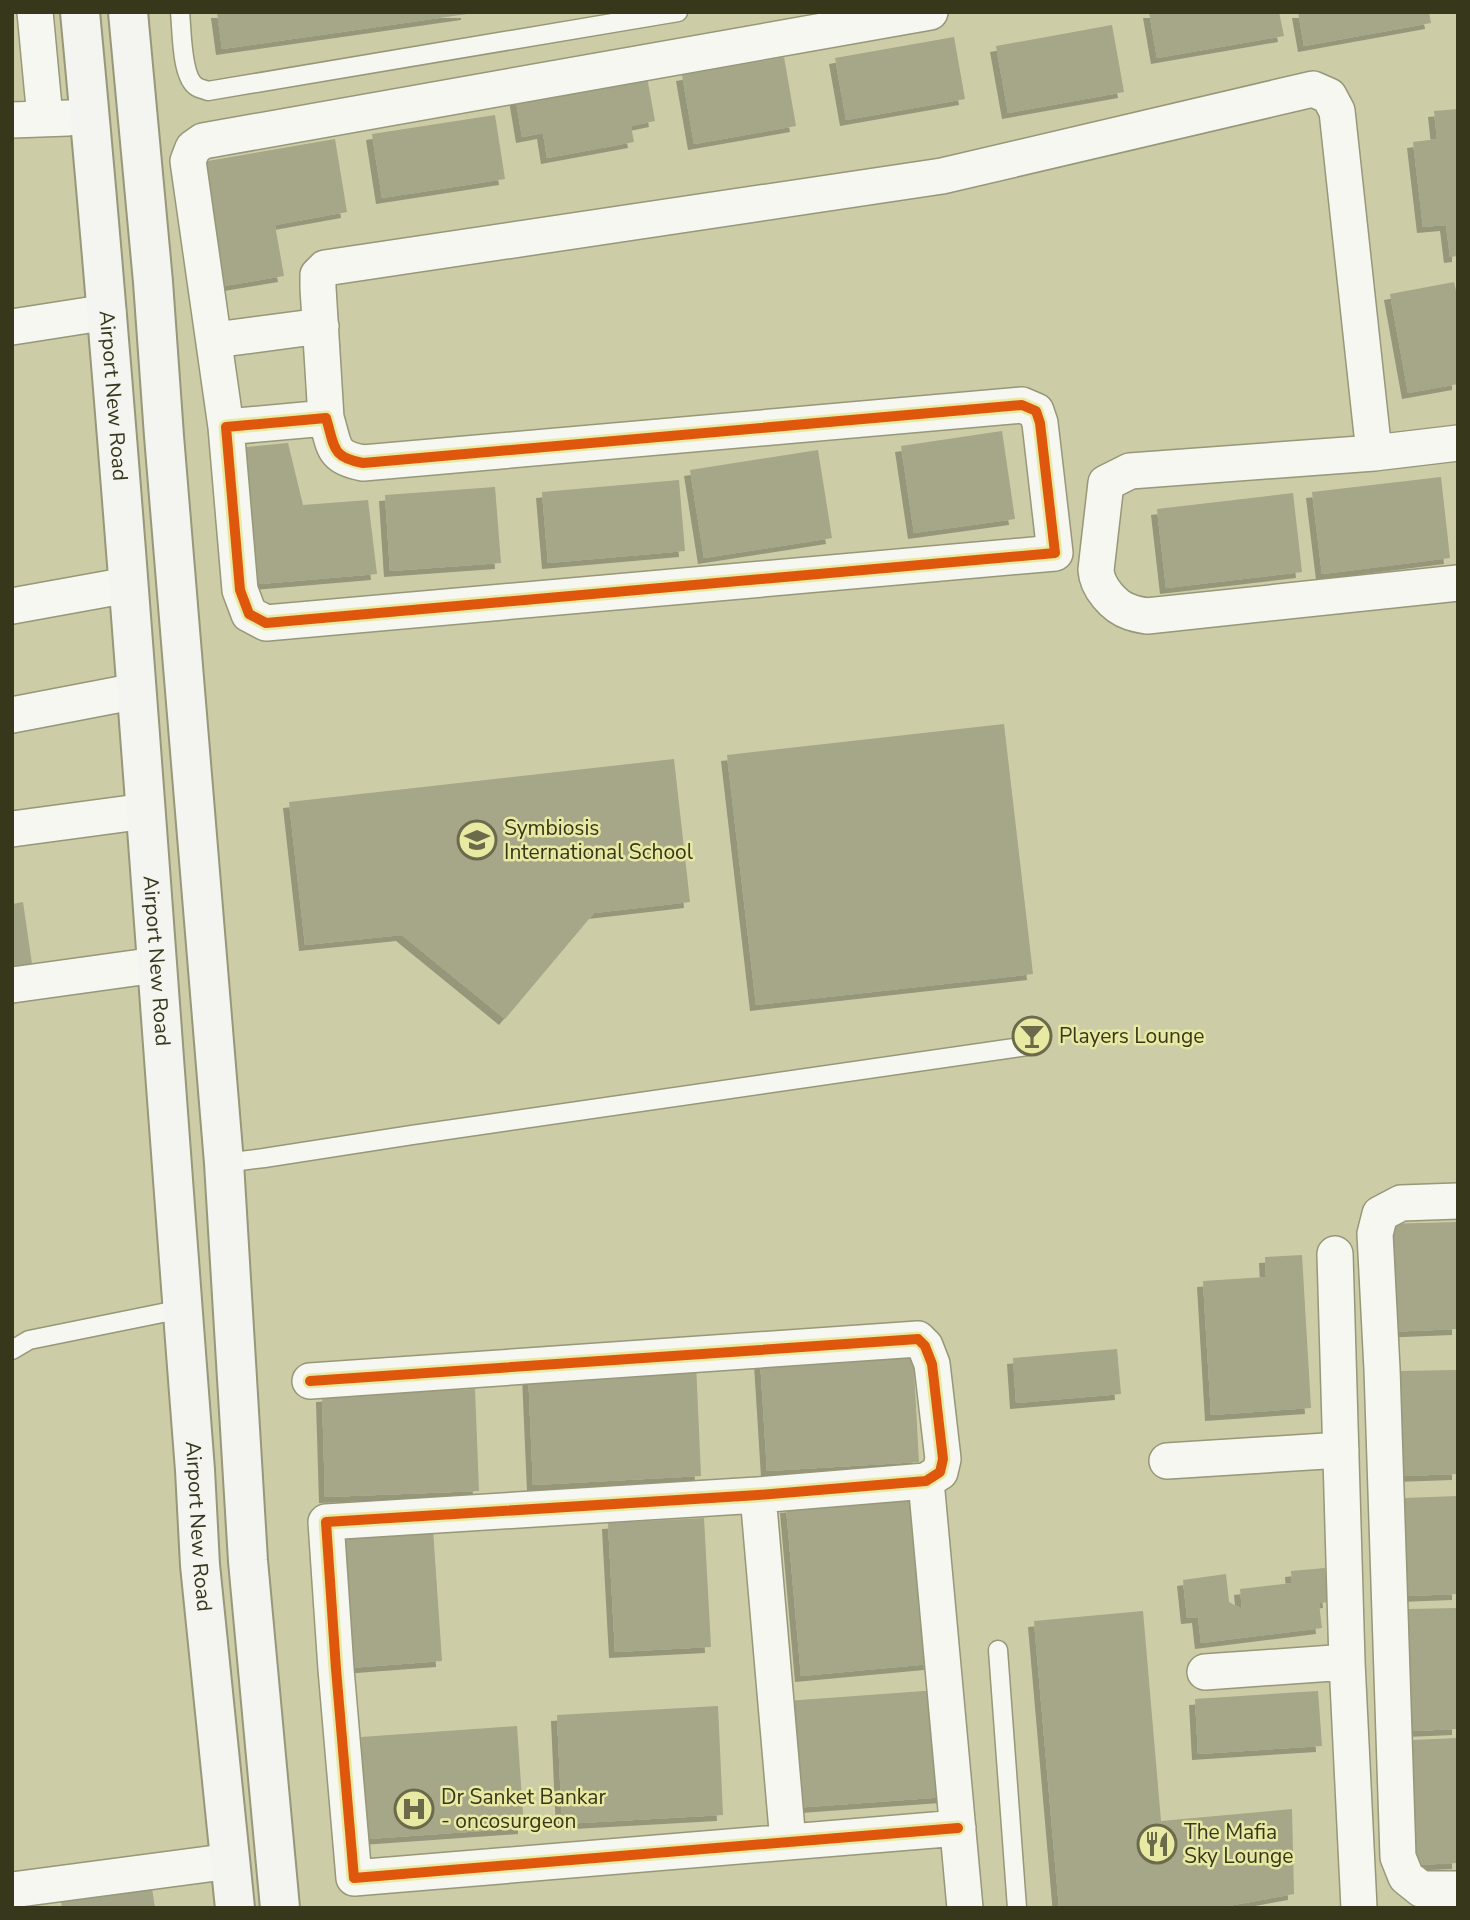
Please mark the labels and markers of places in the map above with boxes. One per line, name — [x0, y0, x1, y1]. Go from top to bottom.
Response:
place label: Symbiosis International School — [504, 814, 694, 866]
school or university icon: Symbiosis International School — [456, 819, 498, 861]
bar icon: Players Lounge — [1011, 1015, 1053, 1057]
place label: Players Lounge — [1059, 1022, 1204, 1050]
place label: Dr Sanket Bankar - oncosurgeon — [441, 1783, 606, 1835]
hospital icon: Dr Sanket Bankar - oncosurgeon — [393, 1788, 435, 1830]
place label: The Mafia Sky Lounge — [1184, 1818, 1293, 1870]
restaurant icon: The Mafia Sky Lounge — [1136, 1823, 1178, 1865]

